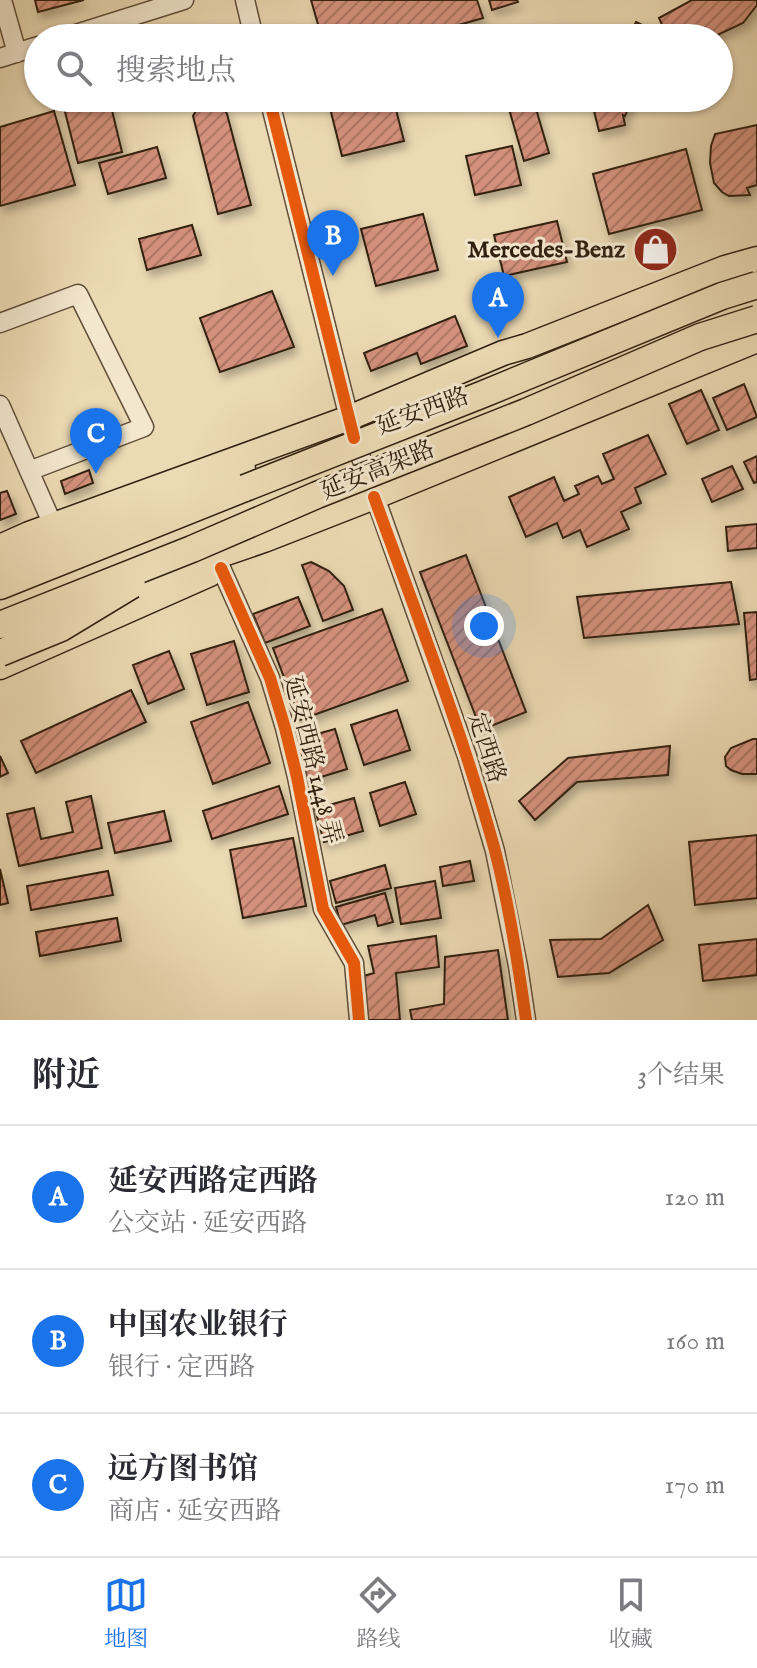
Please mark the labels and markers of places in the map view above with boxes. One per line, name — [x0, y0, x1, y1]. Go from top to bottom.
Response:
pin: B — [307, 210, 359, 276]
shop icon: Mercedes-Benz — [632, 226, 680, 274]
place label: Mercedes-Benz — [467, 235, 625, 266]
pin: A — [472, 272, 524, 338]
pin: C — [70, 408, 122, 474]

